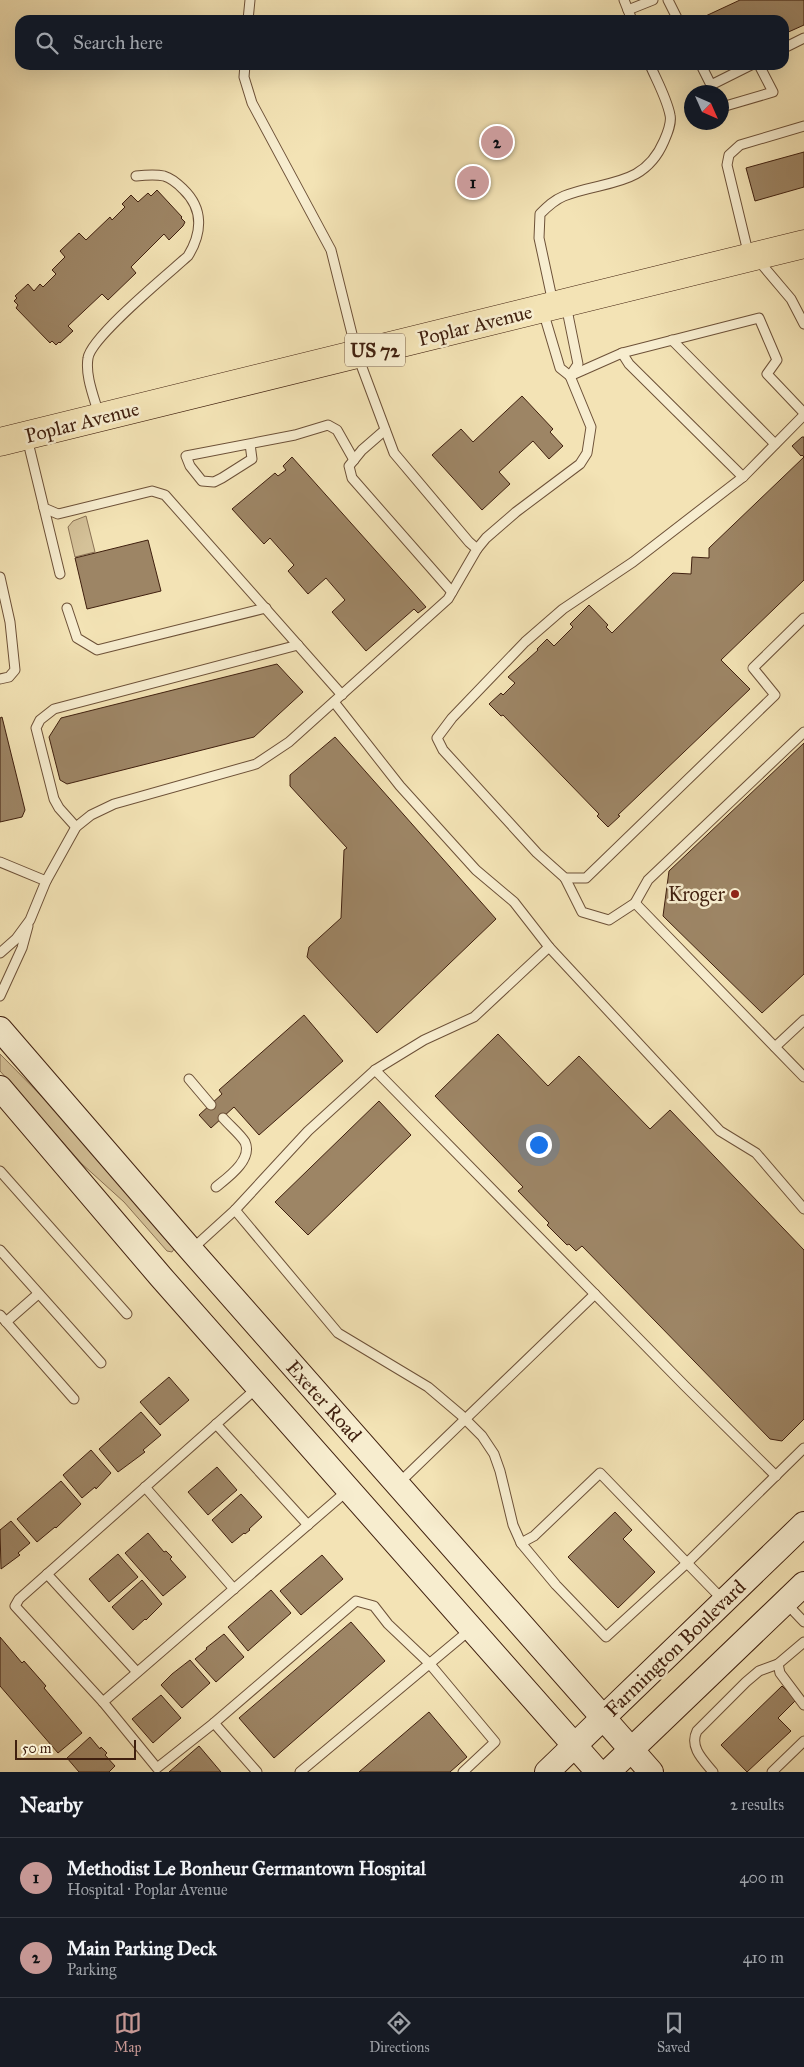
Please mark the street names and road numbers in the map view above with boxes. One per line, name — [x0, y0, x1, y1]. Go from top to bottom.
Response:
street label: Poplar Avenue — [415, 299, 535, 351]
road number: US 72 — [345, 334, 405, 366]
street label: Poplar Avenue — [22, 396, 142, 448]
street label: Exeter Road — [281, 1355, 367, 1447]
street label: Farmington Boulevard — [600, 1575, 751, 1722]

